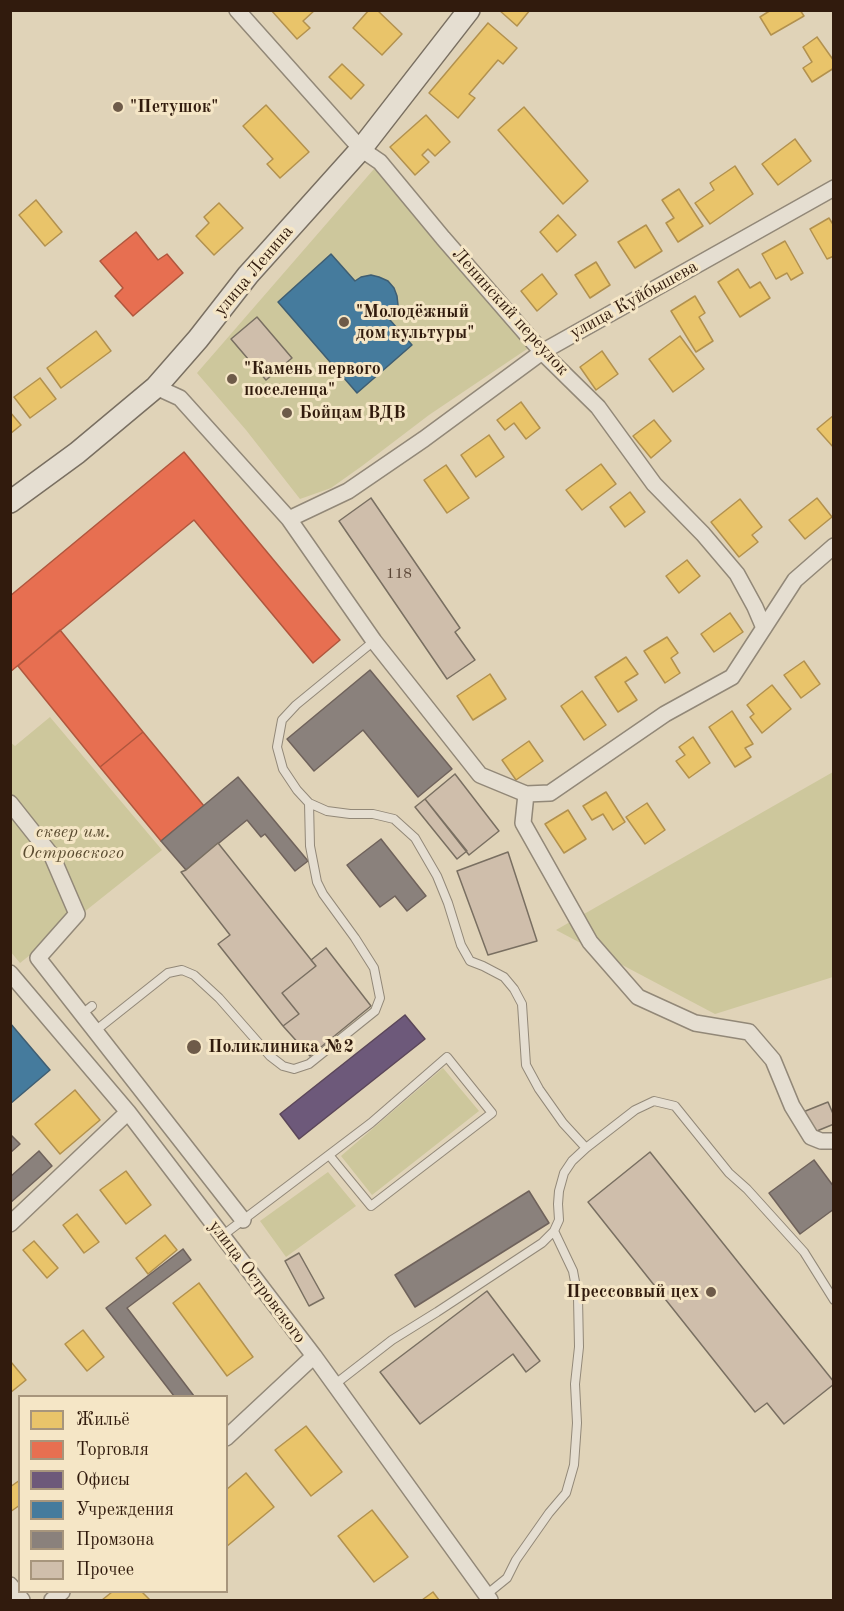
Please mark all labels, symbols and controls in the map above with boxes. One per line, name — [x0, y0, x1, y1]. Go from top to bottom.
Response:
place label: "Петушок" — [130, 96, 218, 118]
marker: "Петушок" — [111, 100, 125, 114]
street label: улица Ленина — [210, 221, 298, 321]
street label: Ленинский переулок — [447, 244, 573, 380]
street label: улица Куйбышева — [566, 256, 702, 344]
place label: "Молодёжный дом культуры" — [356, 301, 474, 344]
marker: "Молодёжный дом культуры" — [337, 315, 351, 329]
place label: "Камень первого поселенца" — [244, 358, 381, 400]
marker: "Камень первого поселенца" — [225, 372, 239, 386]
place label: Бойцам ВДВ — [299, 402, 406, 424]
marker: Бойцам ВДВ — [280, 406, 294, 420]
house number: 118 — [386, 565, 412, 583]
park label: сквер им. Островского — [22, 821, 124, 864]
place label: Поликлиника №2 — [208, 1036, 354, 1058]
marker: Поликлиника №2 — [185, 1038, 203, 1056]
street label: улица Островского — [204, 1216, 310, 1348]
place label: Прессоввый цех — [566, 1281, 699, 1303]
marker: Прессоввый цех — [704, 1285, 718, 1299]
legend — [18, 1395, 228, 1593]
text: Жильё — [76, 1411, 130, 1429]
text: Торговля — [76, 1441, 149, 1459]
text: Офисы — [76, 1471, 130, 1489]
text: Учреждения — [76, 1501, 174, 1519]
text: Промзона — [76, 1531, 154, 1549]
text: Прочее — [76, 1561, 134, 1579]

